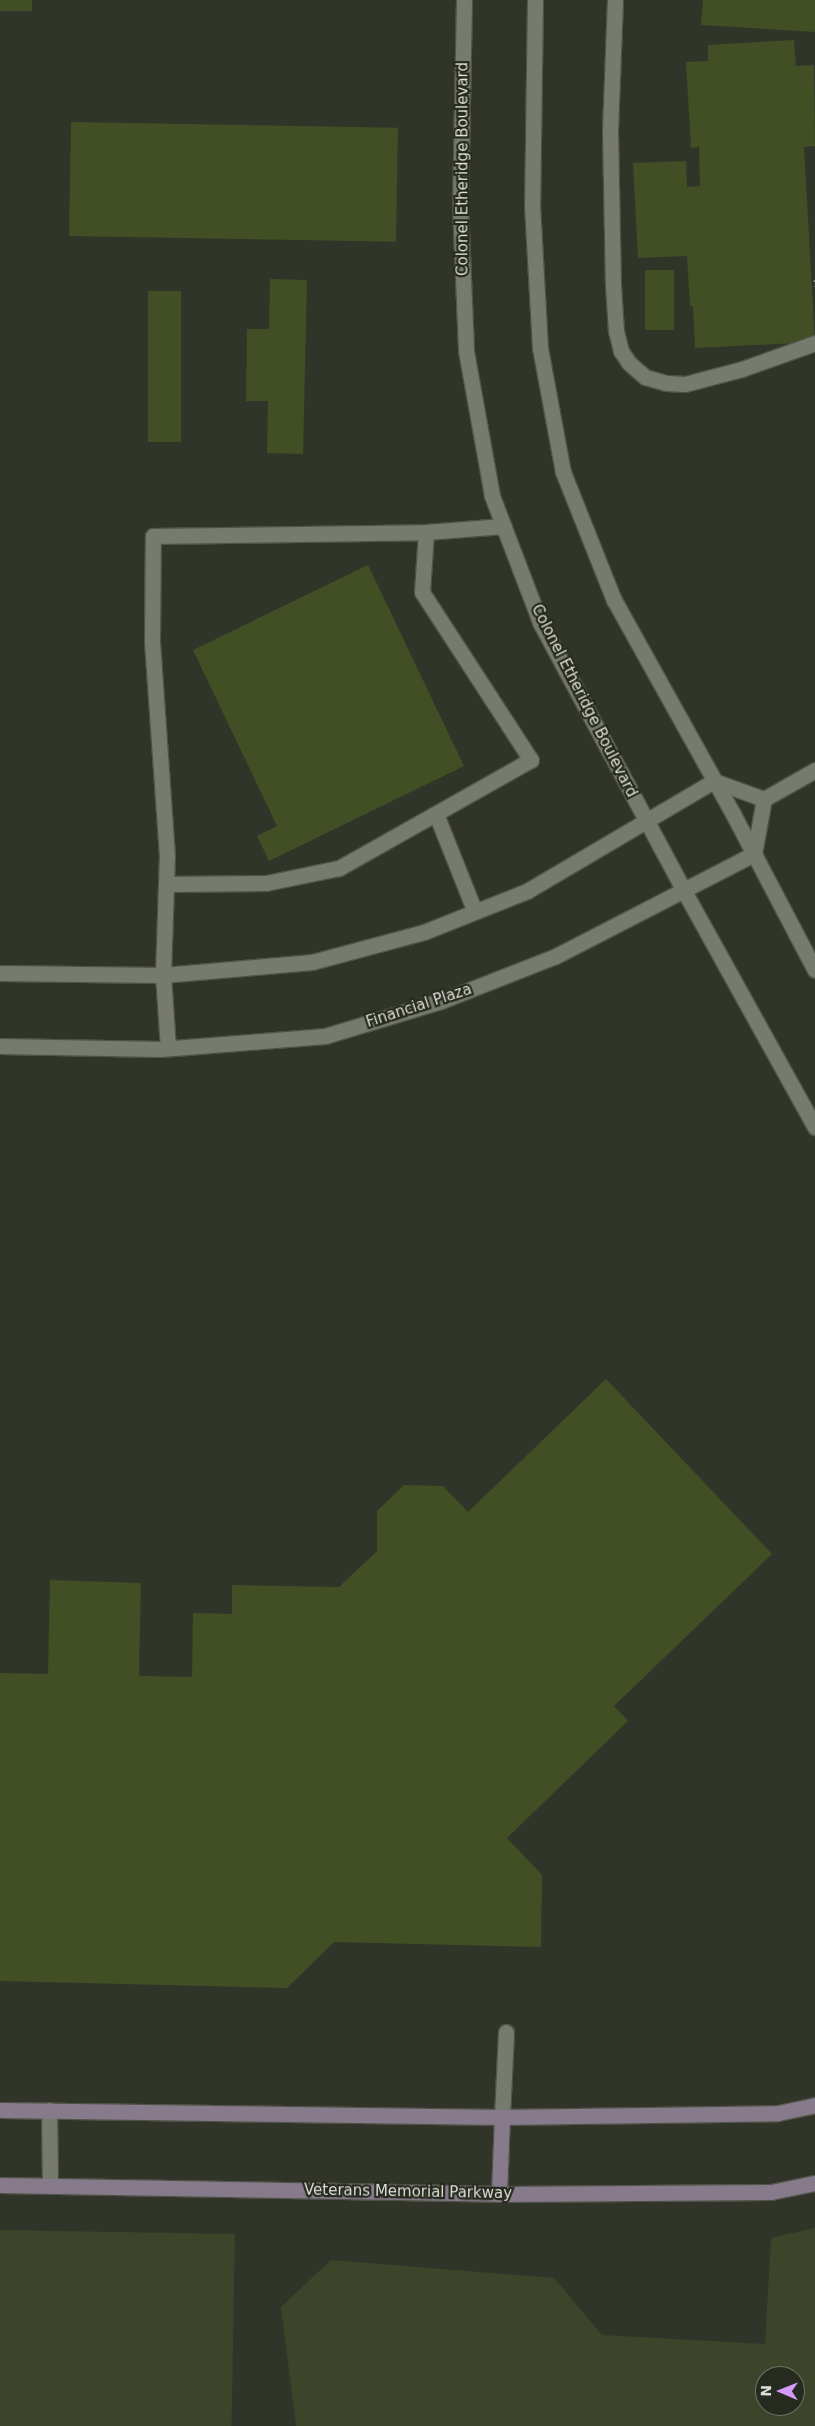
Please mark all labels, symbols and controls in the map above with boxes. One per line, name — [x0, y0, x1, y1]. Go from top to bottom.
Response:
street label: Colonel Etheridge Boulevard — [454, 62, 472, 276]
street label: Colonel Etheridge Boulevard — [527, 602, 641, 800]
street label: Financial Plaza — [364, 980, 474, 1032]
street label: Veterans Memorial Parkway — [304, 2181, 512, 2203]
north arrow — [755, 2366, 805, 2416]
text: N — [758, 2385, 774, 2397]

